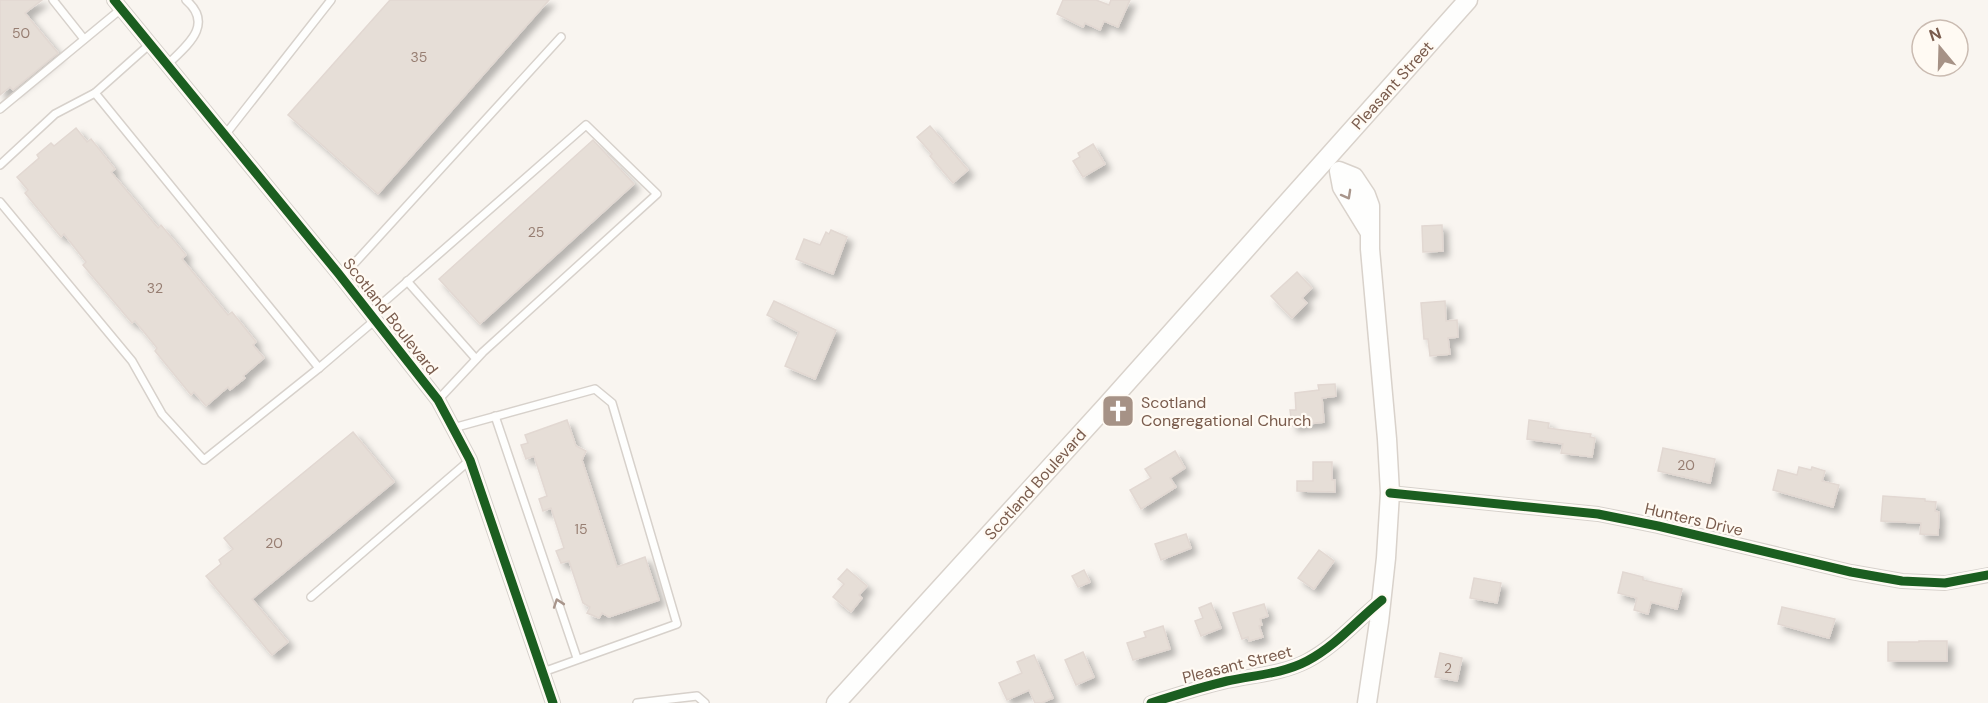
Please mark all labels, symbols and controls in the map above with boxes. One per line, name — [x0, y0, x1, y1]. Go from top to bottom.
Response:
north arrow — [1910, 18, 1970, 78]
text: N — [1926, 22, 1944, 46]
house number: 50 — [12, 24, 30, 42]
street label: Pleasant Street — [1347, 37, 1438, 134]
house number: 35 — [411, 48, 427, 66]
one-way arrow — [1340, 189, 1352, 199]
house number: 25 — [528, 223, 544, 241]
street label: Scotland Boulevard — [338, 254, 443, 379]
house number: 32 — [147, 279, 163, 297]
place label: Scotland Congregational Church — [1141, 392, 1311, 431]
church icon: Scotland Congregational Church — [1100, 393, 1136, 429]
street label: Scotland Boulevard — [980, 424, 1091, 544]
house number: 20 — [1677, 456, 1695, 474]
street label: Hunters Drive — [1643, 498, 1745, 541]
house number: 15 — [575, 520, 587, 538]
house number: 20 — [265, 534, 283, 552]
one-way arrow — [553, 598, 566, 609]
street label: Pleasant Street — [1180, 641, 1294, 688]
house number: 2 — [1444, 659, 1452, 677]

